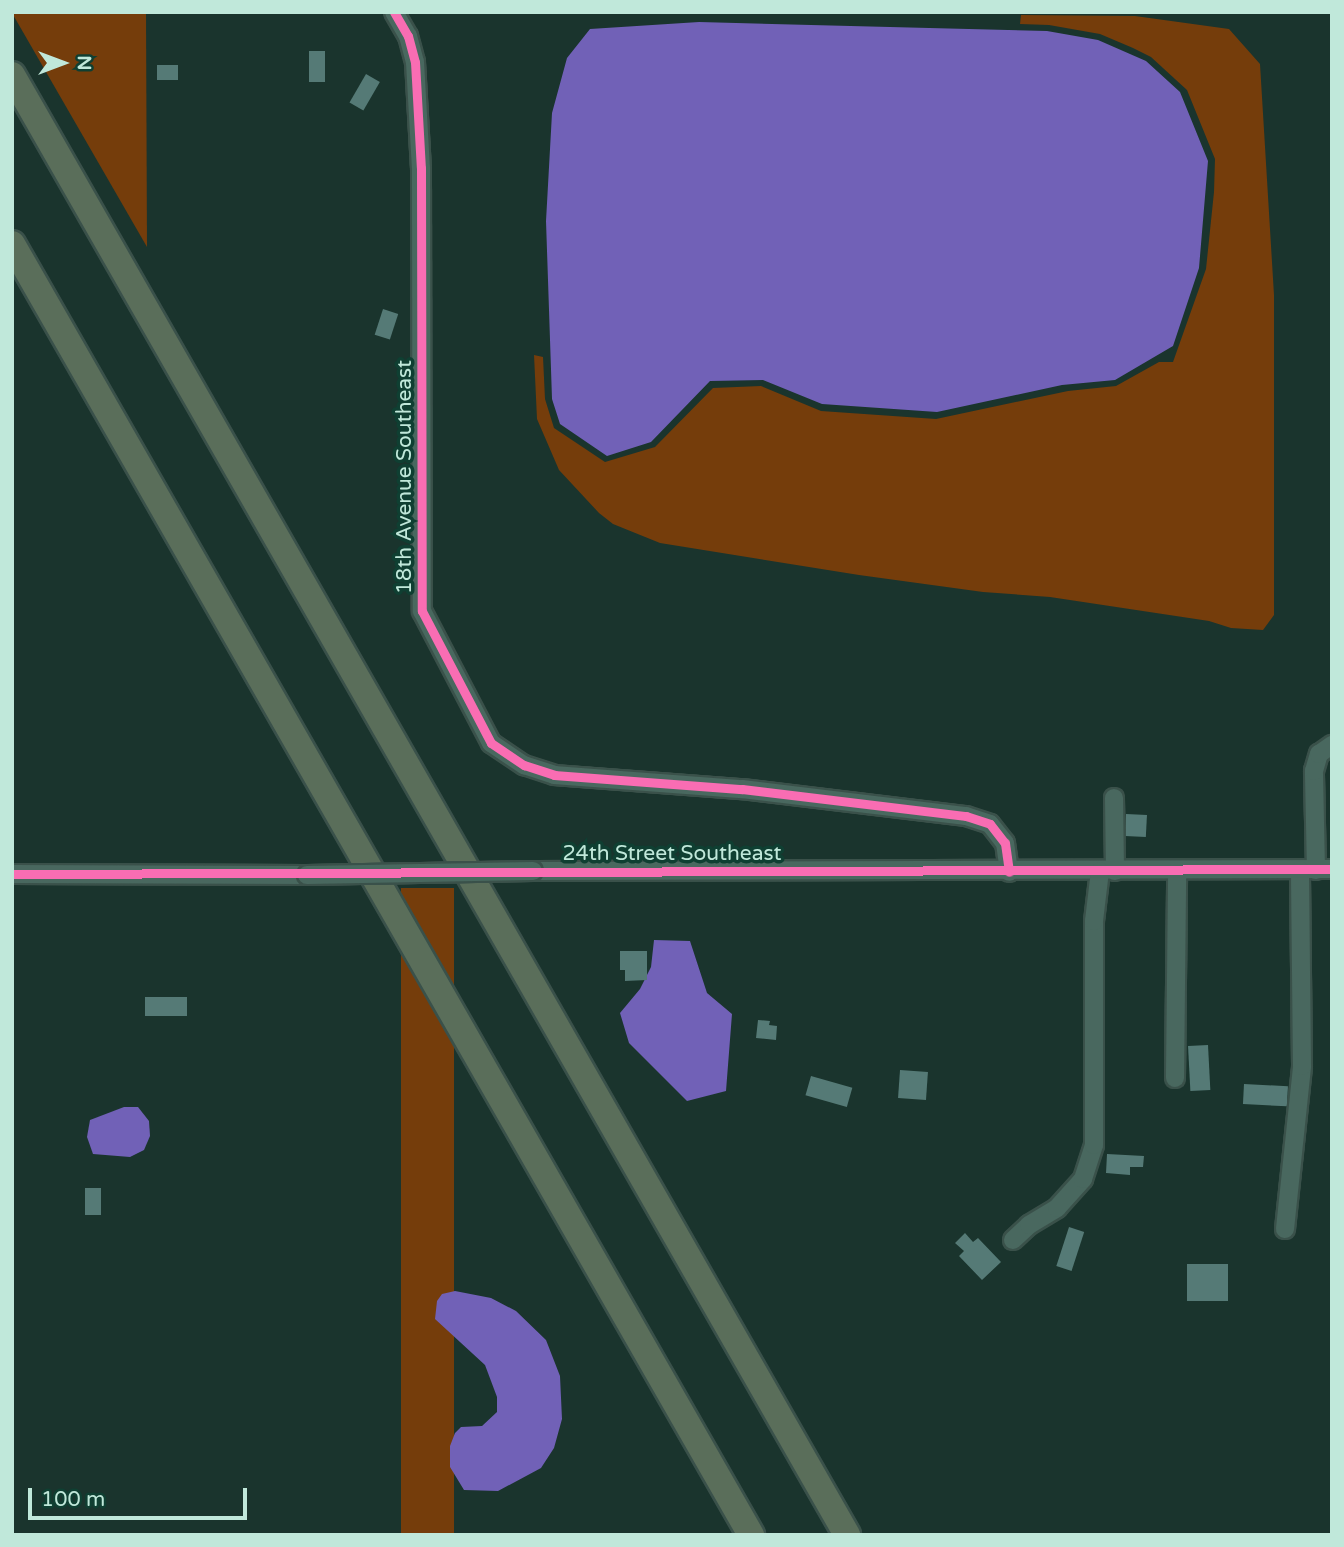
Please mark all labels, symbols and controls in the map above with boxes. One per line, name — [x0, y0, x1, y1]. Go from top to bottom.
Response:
north arrow — [28, 28, 98, 98]
text: N — [73, 55, 95, 71]
street label: 18th Avenue Southeast — [392, 360, 418, 594]
street label: 24th Street Southeast — [562, 841, 782, 867]
scale bar — [32, 1474, 250, 1518]
text: 100 m — [41, 1487, 105, 1512]

